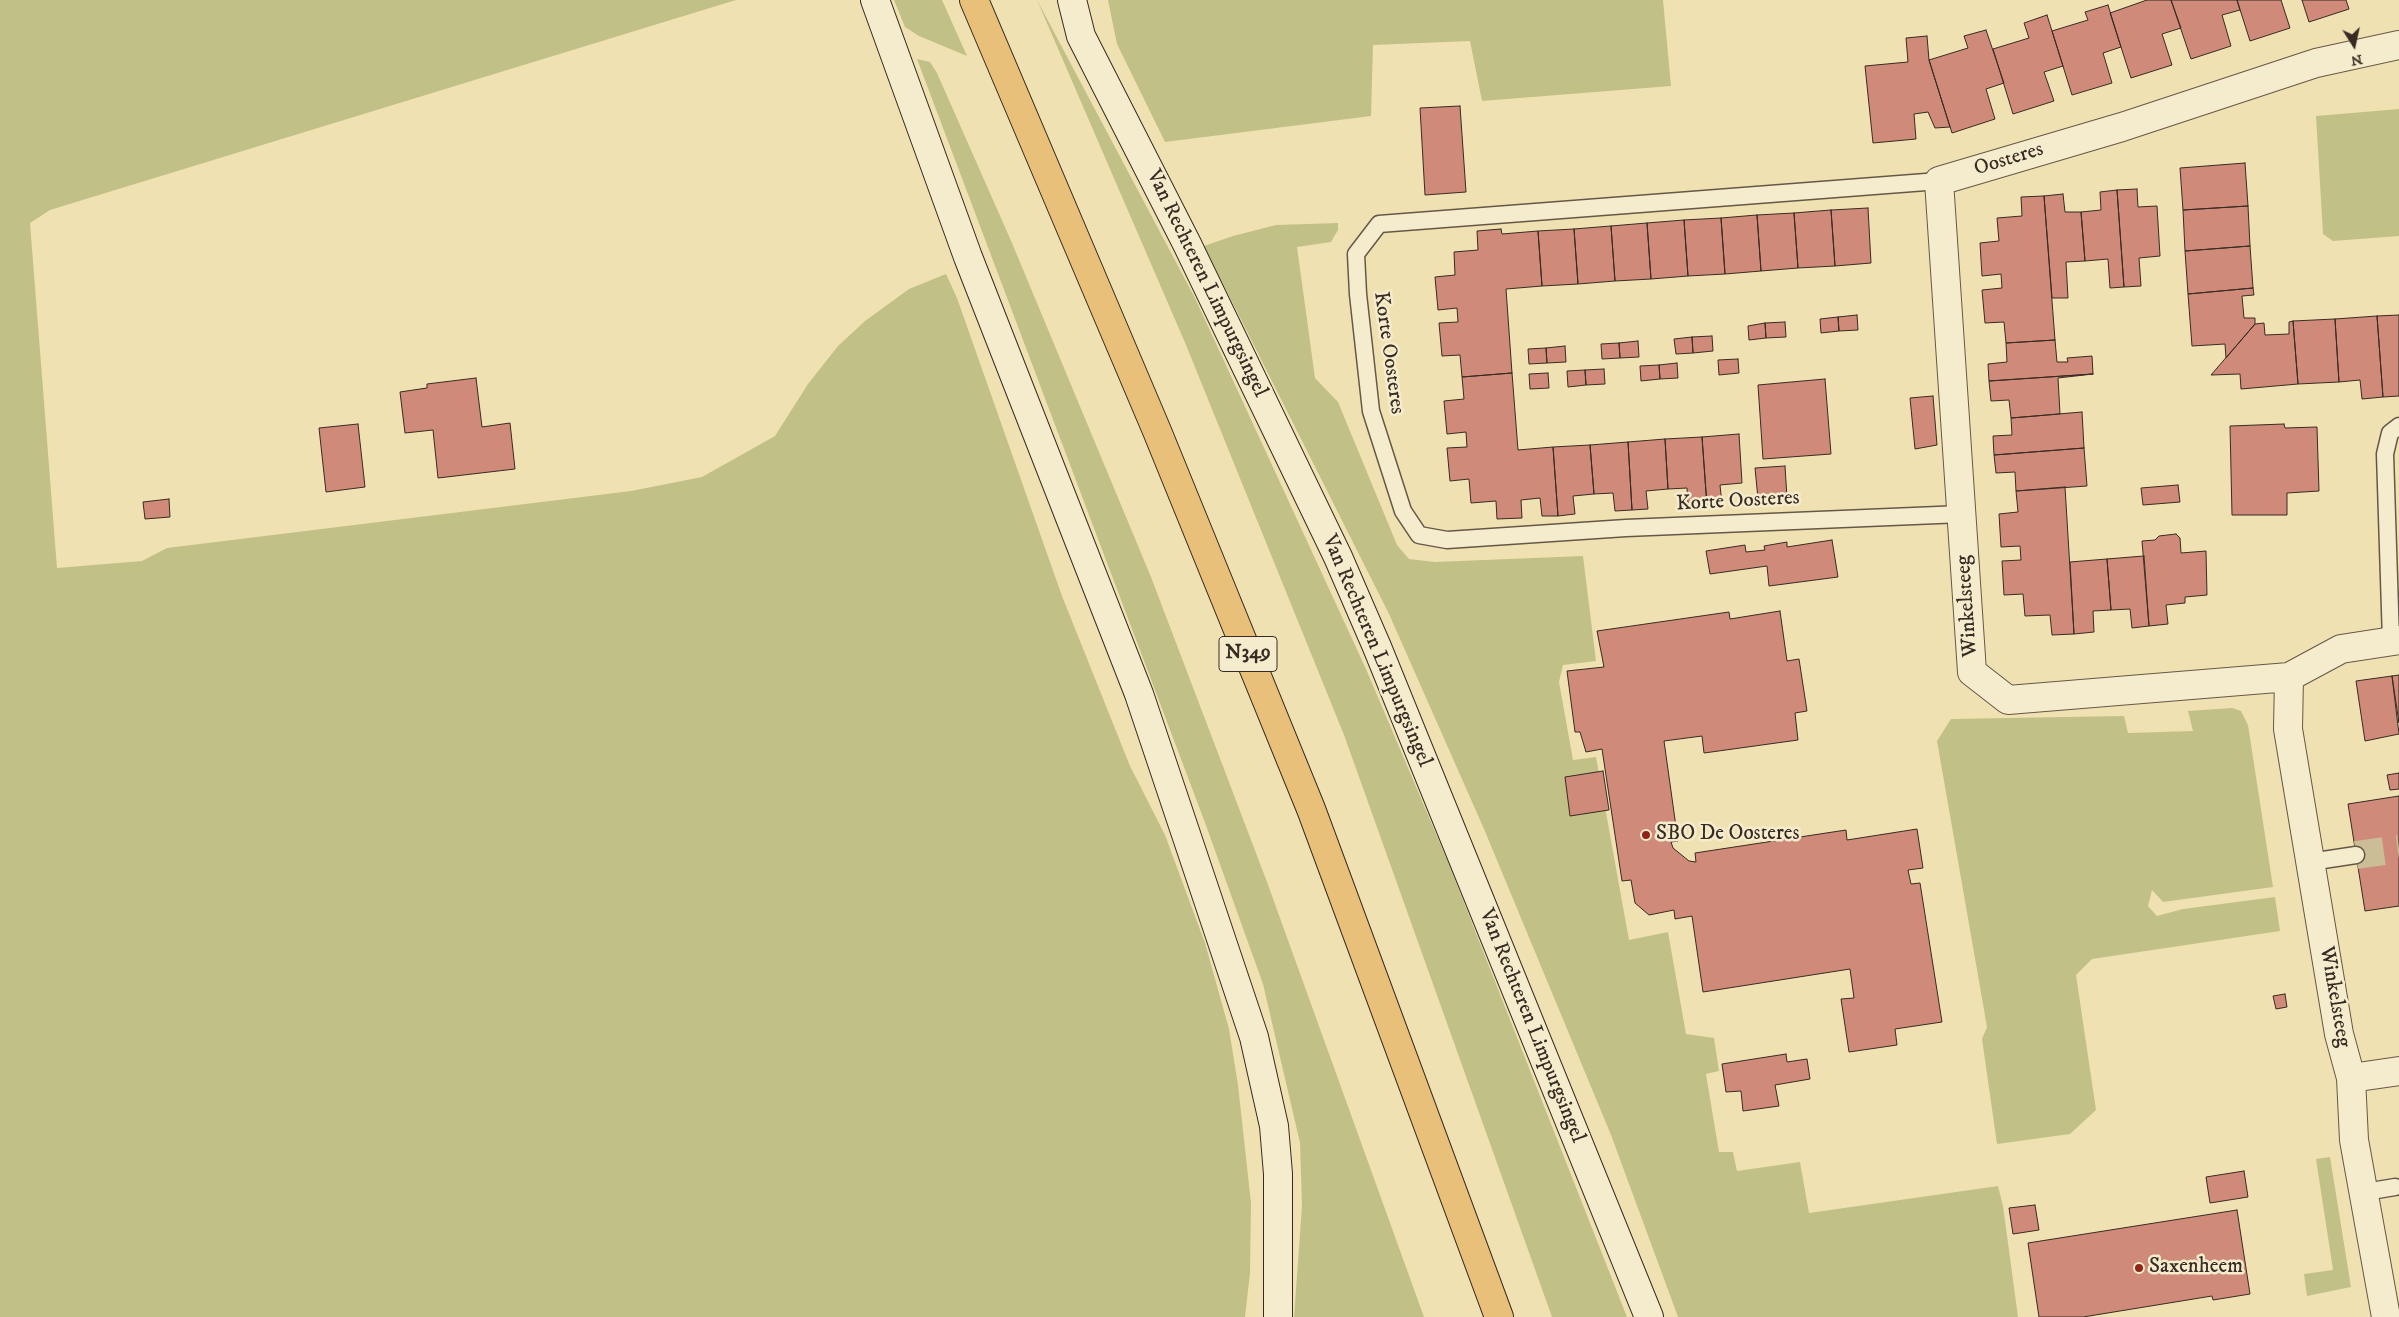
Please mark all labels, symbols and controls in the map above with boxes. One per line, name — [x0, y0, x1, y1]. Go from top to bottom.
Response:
north arrow — [2329, 20, 2379, 70]
text: N — [2349, 50, 2364, 70]
street label: Oosteres — [1971, 138, 2047, 182]
street label: Van Rechteren Limpurgsingel — [1140, 166, 1272, 402]
street label: Korte Oosteres — [1367, 290, 1409, 416]
street label: Korte Oosteres — [1676, 486, 1800, 518]
street label: Van Rechteren Limpurgsingel — [1316, 531, 1436, 771]
street label: Winkelsteeg — [1952, 554, 1984, 658]
road number: N349 — [1219, 636, 1277, 672]
place label: SBO De Oosteres — [1656, 822, 1800, 848]
marker: SBO De Oosteres — [1640, 829, 1652, 841]
street label: Van Rechteren Limpurgsingel — [1473, 905, 1589, 1147]
street label: Winkelsteeg — [2313, 944, 2355, 1050]
place label: Saxenheem — [2149, 1255, 2243, 1281]
marker: Saxenheem — [2133, 1262, 2145, 1274]

